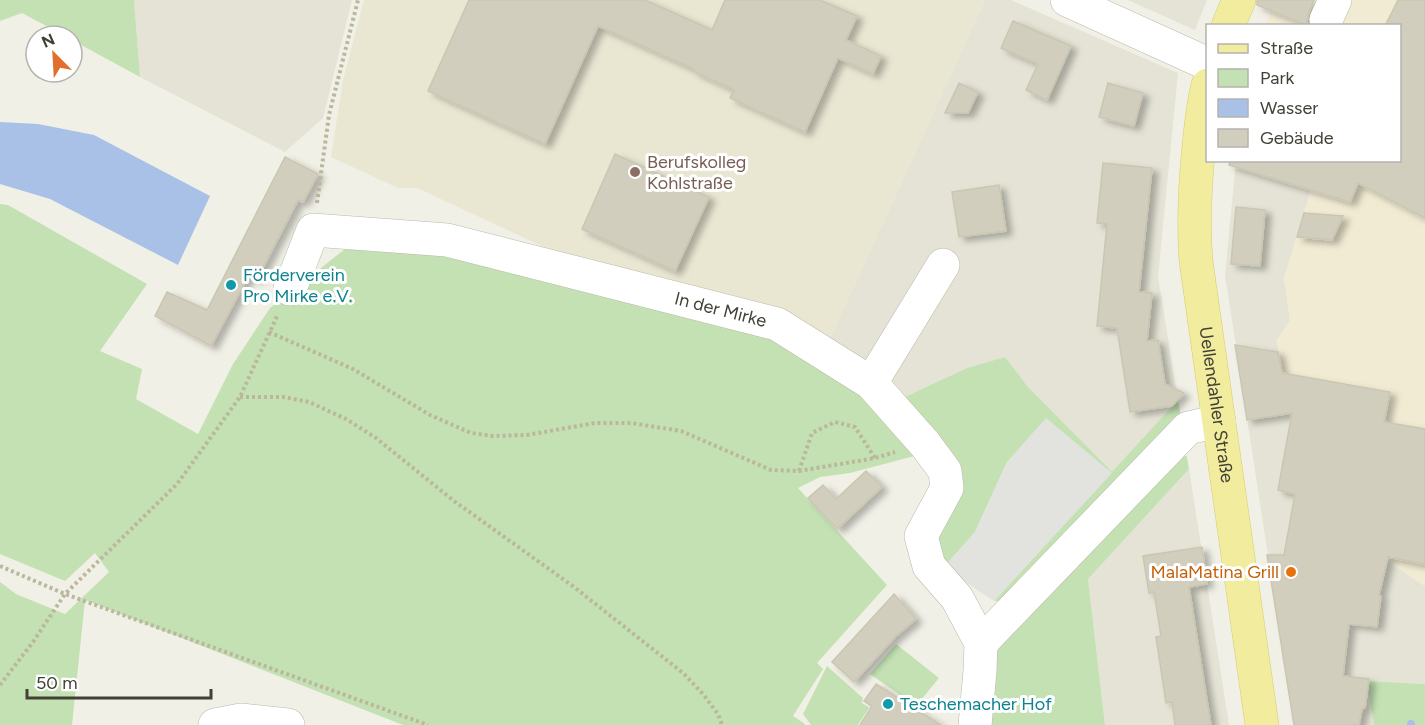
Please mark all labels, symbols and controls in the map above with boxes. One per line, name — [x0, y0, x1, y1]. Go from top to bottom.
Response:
north arrow — [24, 24, 84, 84]
legend — [1206, 24, 1401, 162]
text: N — [39, 30, 58, 52]
text: Straße — [1260, 37, 1313, 59]
text: Park — [1260, 67, 1295, 89]
text: Wasser — [1260, 97, 1318, 119]
text: Gebäude — [1260, 127, 1334, 149]
place label: Berufskolleg Kohlstraße — [647, 151, 746, 194]
marker: Berufskolleg Kohlstraße — [628, 165, 642, 179]
place label: Förderverein Pro Mirke e.V. — [243, 264, 352, 307]
marker: Förderverein Pro Mirke e.V. — [224, 278, 238, 292]
street label: In der Mirke — [672, 287, 769, 332]
street label: Uellendahler Straße — [1194, 325, 1238, 484]
place label: MalaMatina Grill — [1151, 561, 1279, 583]
marker: MalaMatina Grill — [1284, 565, 1298, 579]
scale bar — [27, 662, 212, 700]
text: 50 m — [36, 672, 78, 694]
place label: Teschemacher Hof — [900, 693, 1052, 715]
marker: Teschemacher Hof — [881, 697, 895, 711]

